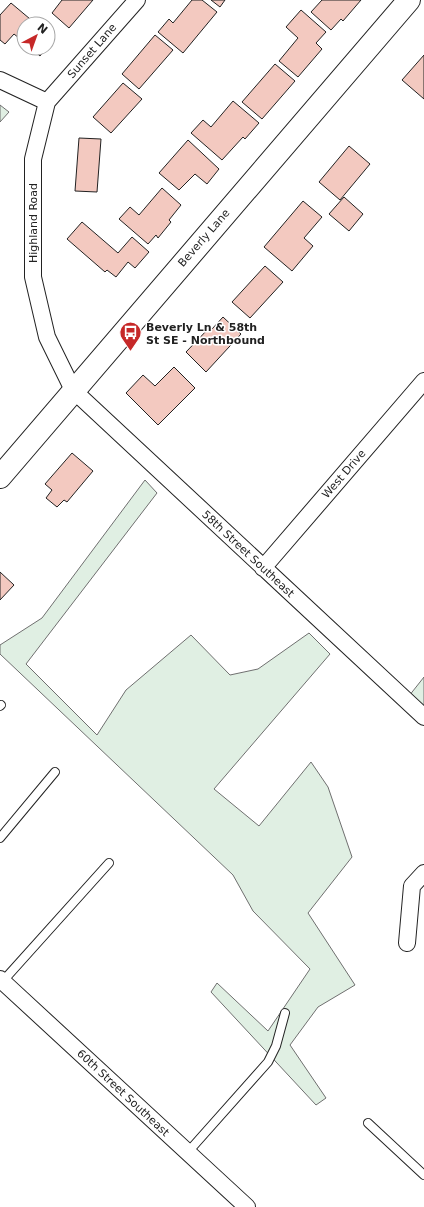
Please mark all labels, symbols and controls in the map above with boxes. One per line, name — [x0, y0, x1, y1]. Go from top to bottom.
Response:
north arrow — [16, 16, 56, 56]
text: N — [34, 21, 50, 37]
street label: Sunset Lane — [65, 21, 119, 81]
street label: Highland Road — [27, 183, 40, 263]
street label: Beverly Lane — [176, 206, 233, 269]
bus stop icon: Beverly Ln & 58th St SE - Northbound — [118, 320, 144, 353]
place label: Beverly Ln & 58th St SE - Northbound — [146, 321, 265, 347]
street label: West Drive — [319, 447, 369, 501]
street label: 58th Street Southeast — [199, 508, 297, 601]
street label: 60th Street Southeast — [74, 1047, 172, 1140]

